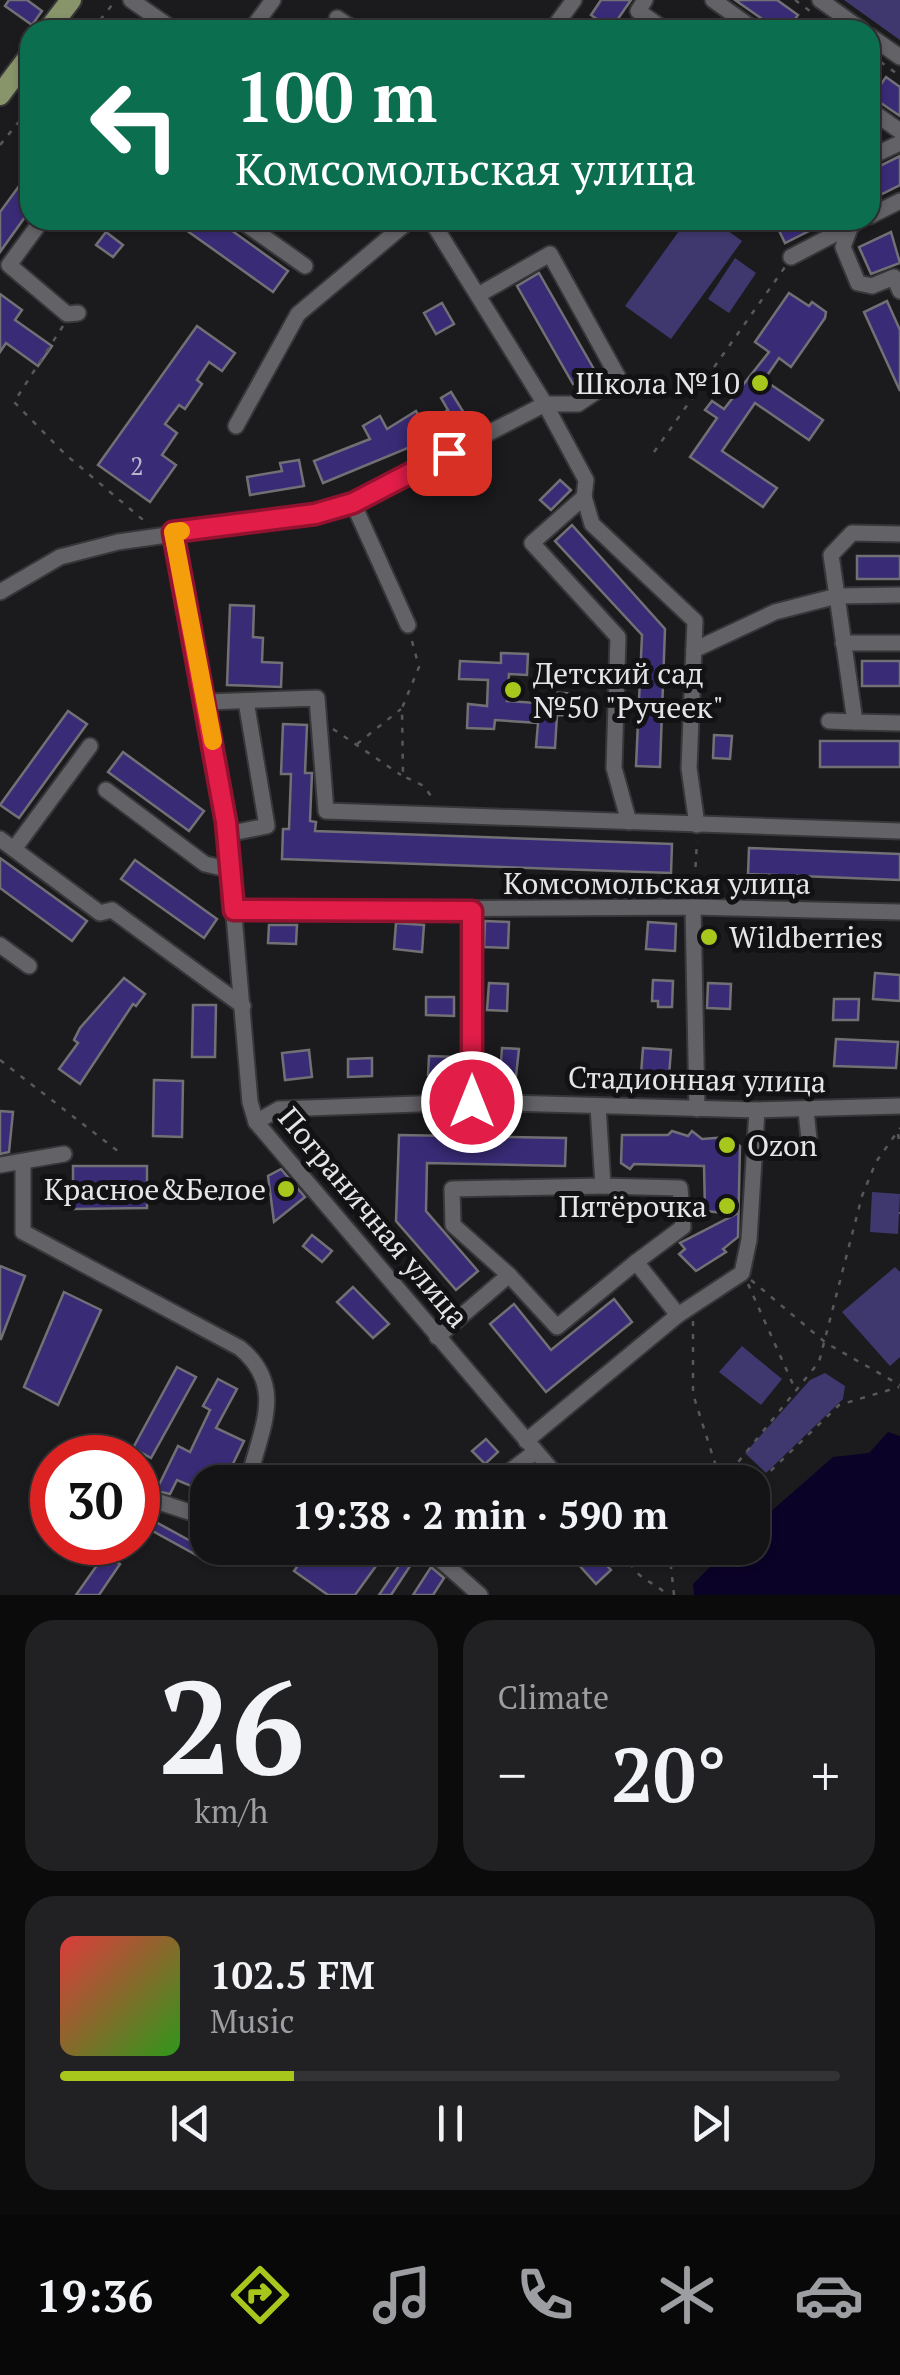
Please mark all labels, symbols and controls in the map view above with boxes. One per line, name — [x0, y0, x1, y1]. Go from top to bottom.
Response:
text: 100 m — [235, 49, 437, 142]
icon: left — [70, 60, 200, 190]
text: Комсомольская улица — [235, 138, 696, 198]
place label: Школа №10 — [576, 363, 740, 403]
marker: Школа №10 — [749, 372, 771, 394]
pin — [407, 411, 492, 496]
icon: arrive — [422, 426, 477, 481]
house number: 2 — [130, 449, 144, 482]
place label: Детский сад №50 "Ручеек" — [533, 653, 724, 727]
marker: Детский сад №50 "Ручеек" — [502, 679, 524, 701]
street label: Комсомольская улица — [503, 863, 811, 903]
place label: Wildberries — [729, 917, 883, 957]
marker: Wildberries — [698, 926, 720, 948]
position arrow — [420, 1050, 524, 1154]
street label: Стадионная улица — [567, 1057, 827, 1101]
street label: Пограничная улица — [270, 1098, 478, 1336]
place label: Ozon — [747, 1125, 818, 1165]
marker: Ozon — [716, 1134, 738, 1156]
place label: Красное&Белое — [44, 1169, 266, 1209]
marker: Красное&Белое — [275, 1178, 297, 1200]
place label: Пятёрочка — [558, 1186, 707, 1226]
marker: Пятёрочка — [716, 1195, 738, 1217]
speed limit sign: 30 — [30, 1435, 160, 1565]
text: 19:38 · 2 min · 590 m — [292, 1490, 668, 1540]
text: 26 — [158, 1639, 305, 1811]
text: Climate — [498, 1676, 609, 1718]
text: 20° — [611, 1724, 727, 1823]
text: − — [498, 1738, 527, 1811]
text: + — [811, 1738, 840, 1811]
text: km/h — [194, 1790, 268, 1832]
text: 102.5 FM — [210, 1950, 375, 2000]
text: Music — [210, 2000, 295, 2042]
icon: previous — [163, 2096, 218, 2151]
icon: pause — [423, 2096, 478, 2151]
icon: next — [683, 2096, 738, 2151]
icon: directions — [225, 2260, 295, 2330]
icon: music — [367, 2260, 437, 2330]
icon: phone — [510, 2260, 580, 2330]
icon: climate — [652, 2260, 722, 2330]
icon: car — [794, 2260, 864, 2330]
text: 19:36 — [36, 2265, 153, 2325]

